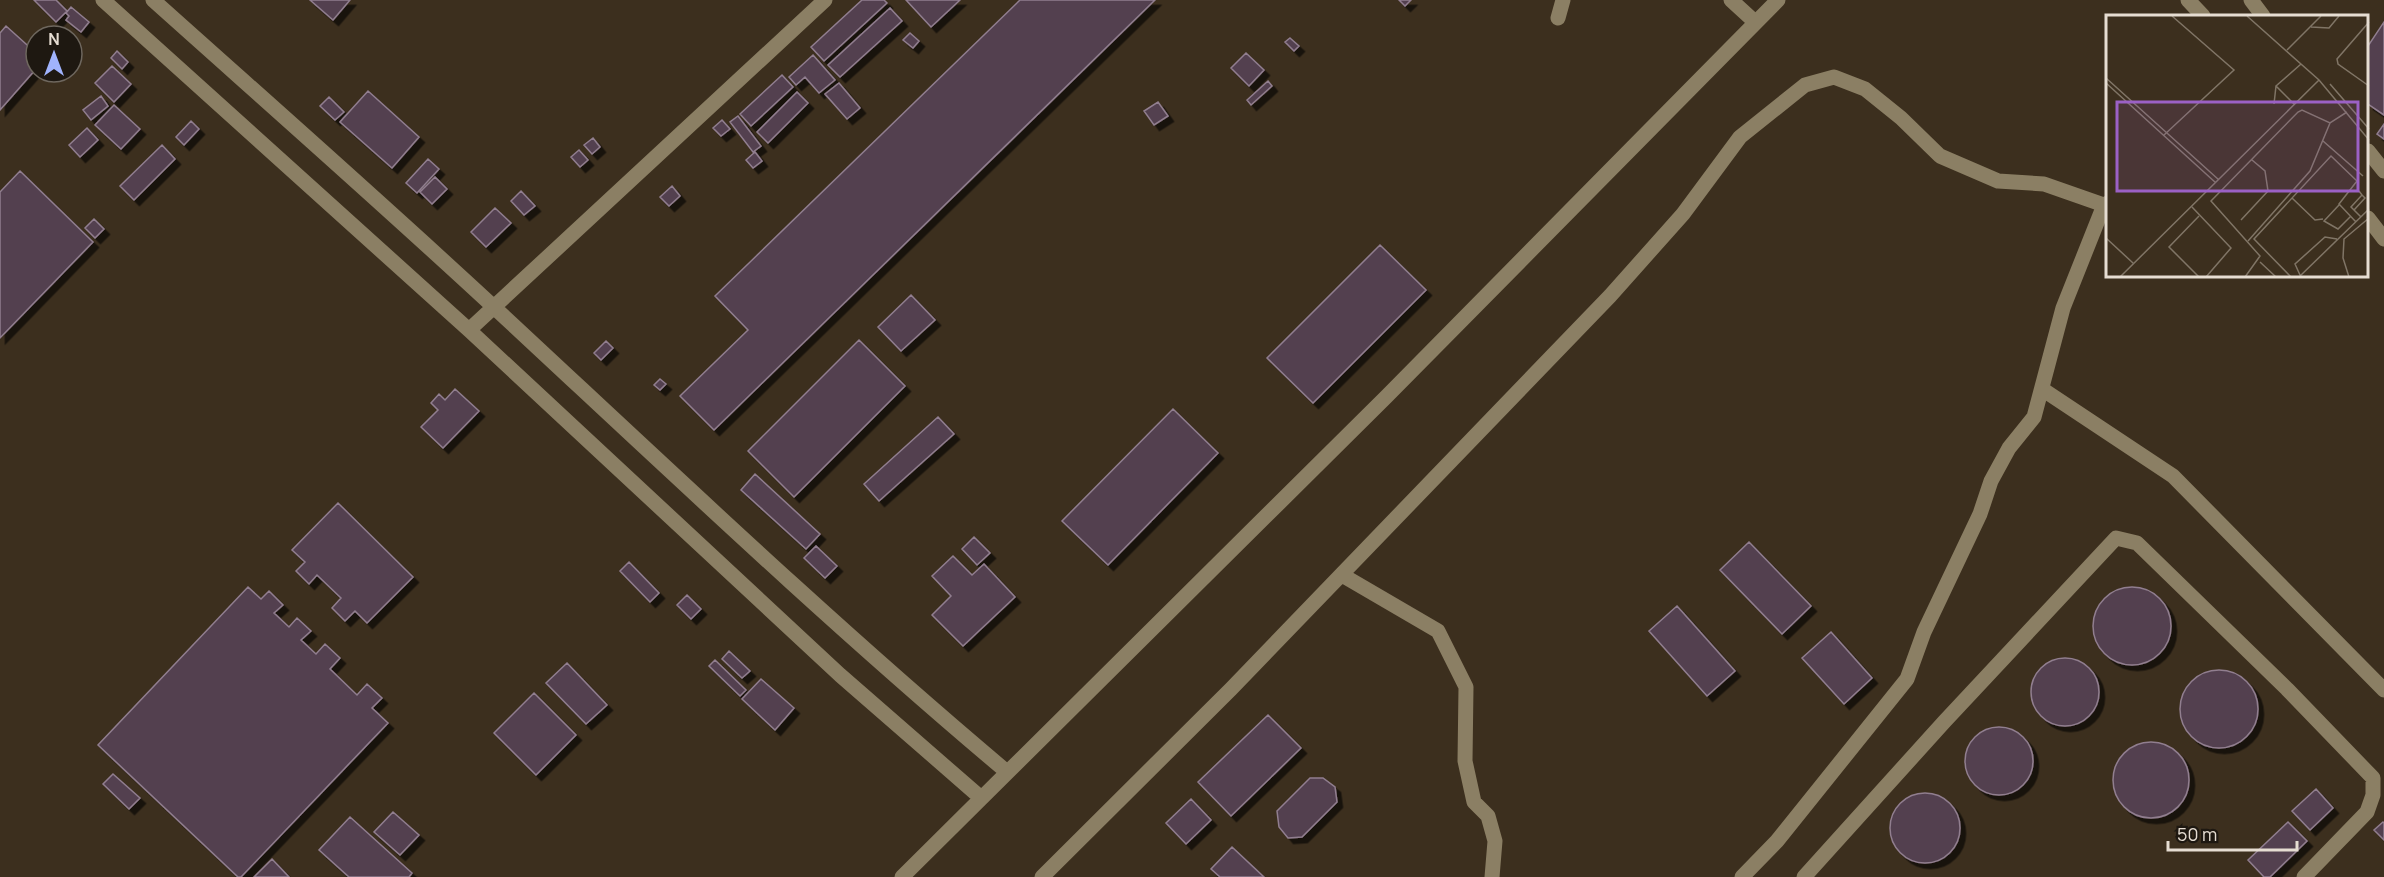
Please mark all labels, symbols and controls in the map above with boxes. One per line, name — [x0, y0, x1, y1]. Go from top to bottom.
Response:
inset map — [2106, 15, 2369, 278]
north arrow — [24, 24, 84, 84]
text: N — [48, 28, 60, 50]
scale bar — [2168, 814, 2297, 852]
text: 50 m — [2177, 822, 2217, 846]

